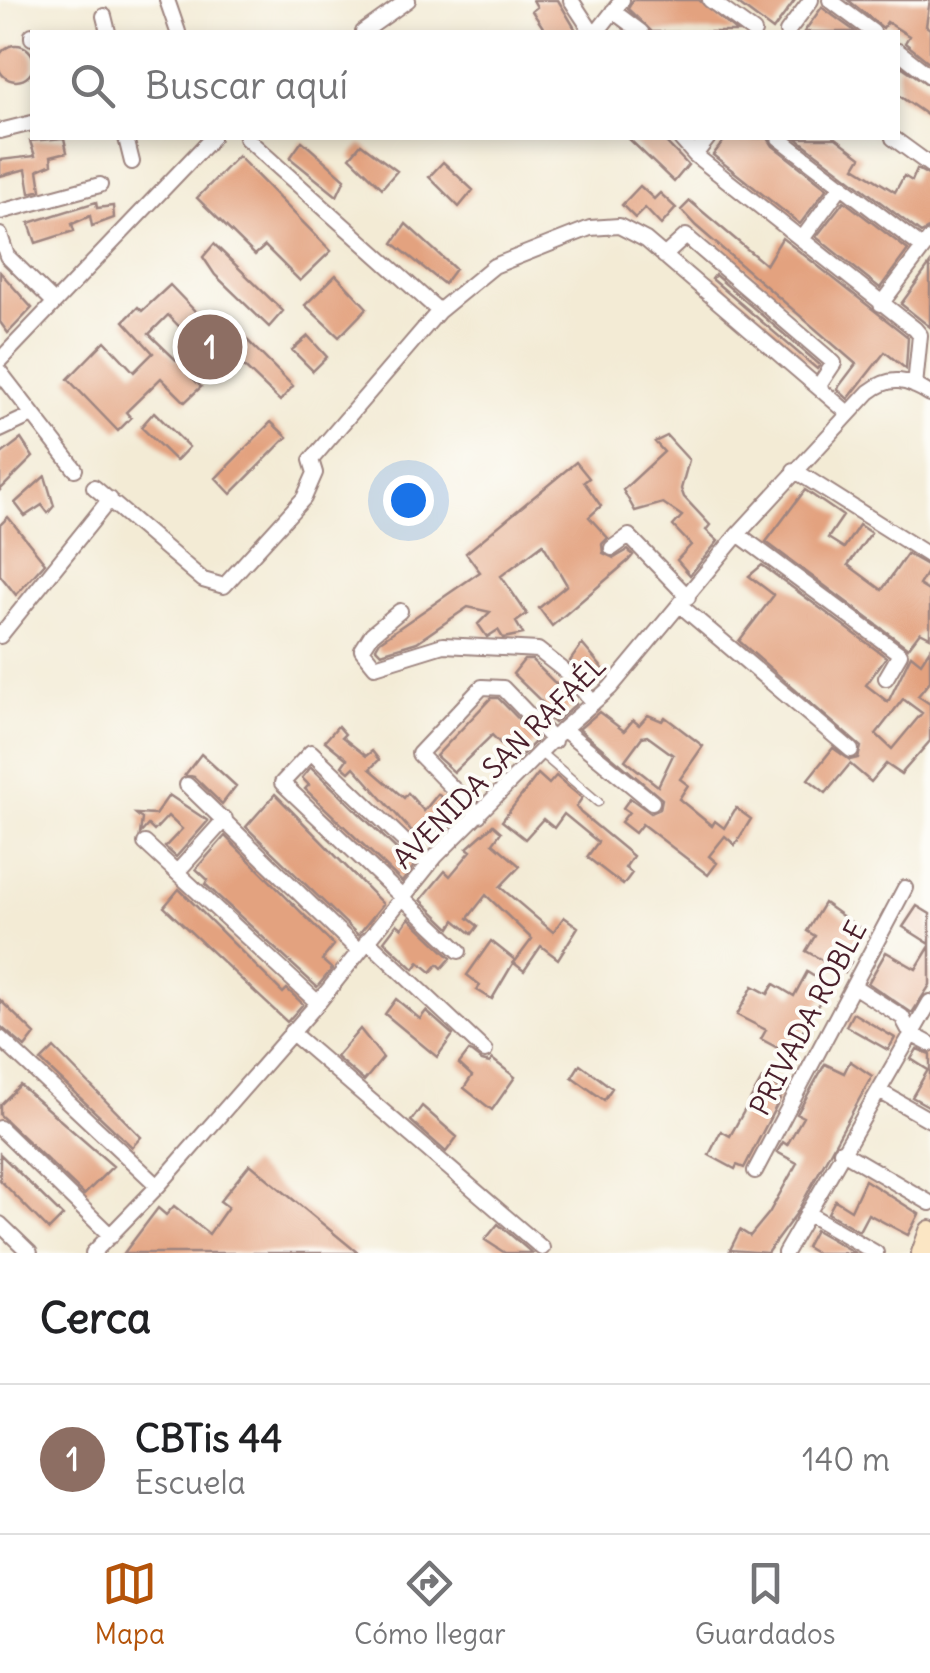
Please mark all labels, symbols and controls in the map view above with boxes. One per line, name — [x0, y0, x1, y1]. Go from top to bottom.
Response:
search box — [30, 30, 900, 140]
icon: search — [65, 58, 120, 113]
text: Buscar aquí — [145, 62, 348, 109]
pin: 1 — [178, 310, 242, 384]
your location — [383, 475, 434, 526]
street label: AVENIDA SAN RAFAÉL — [384, 647, 613, 876]
street label: PRIVADA ROBLE — [742, 914, 874, 1122]
text: Cerca — [40, 1292, 151, 1344]
text: CBTis 44 — [135, 1415, 282, 1462]
text: 1 — [66, 1439, 79, 1480]
text: 140 m — [802, 1439, 890, 1480]
text: Escuela — [135, 1462, 246, 1503]
tab: Mapa — [95, 1556, 165, 1652]
tab: Cómo llegar — [354, 1556, 506, 1652]
tab: Guardados — [695, 1556, 835, 1652]

